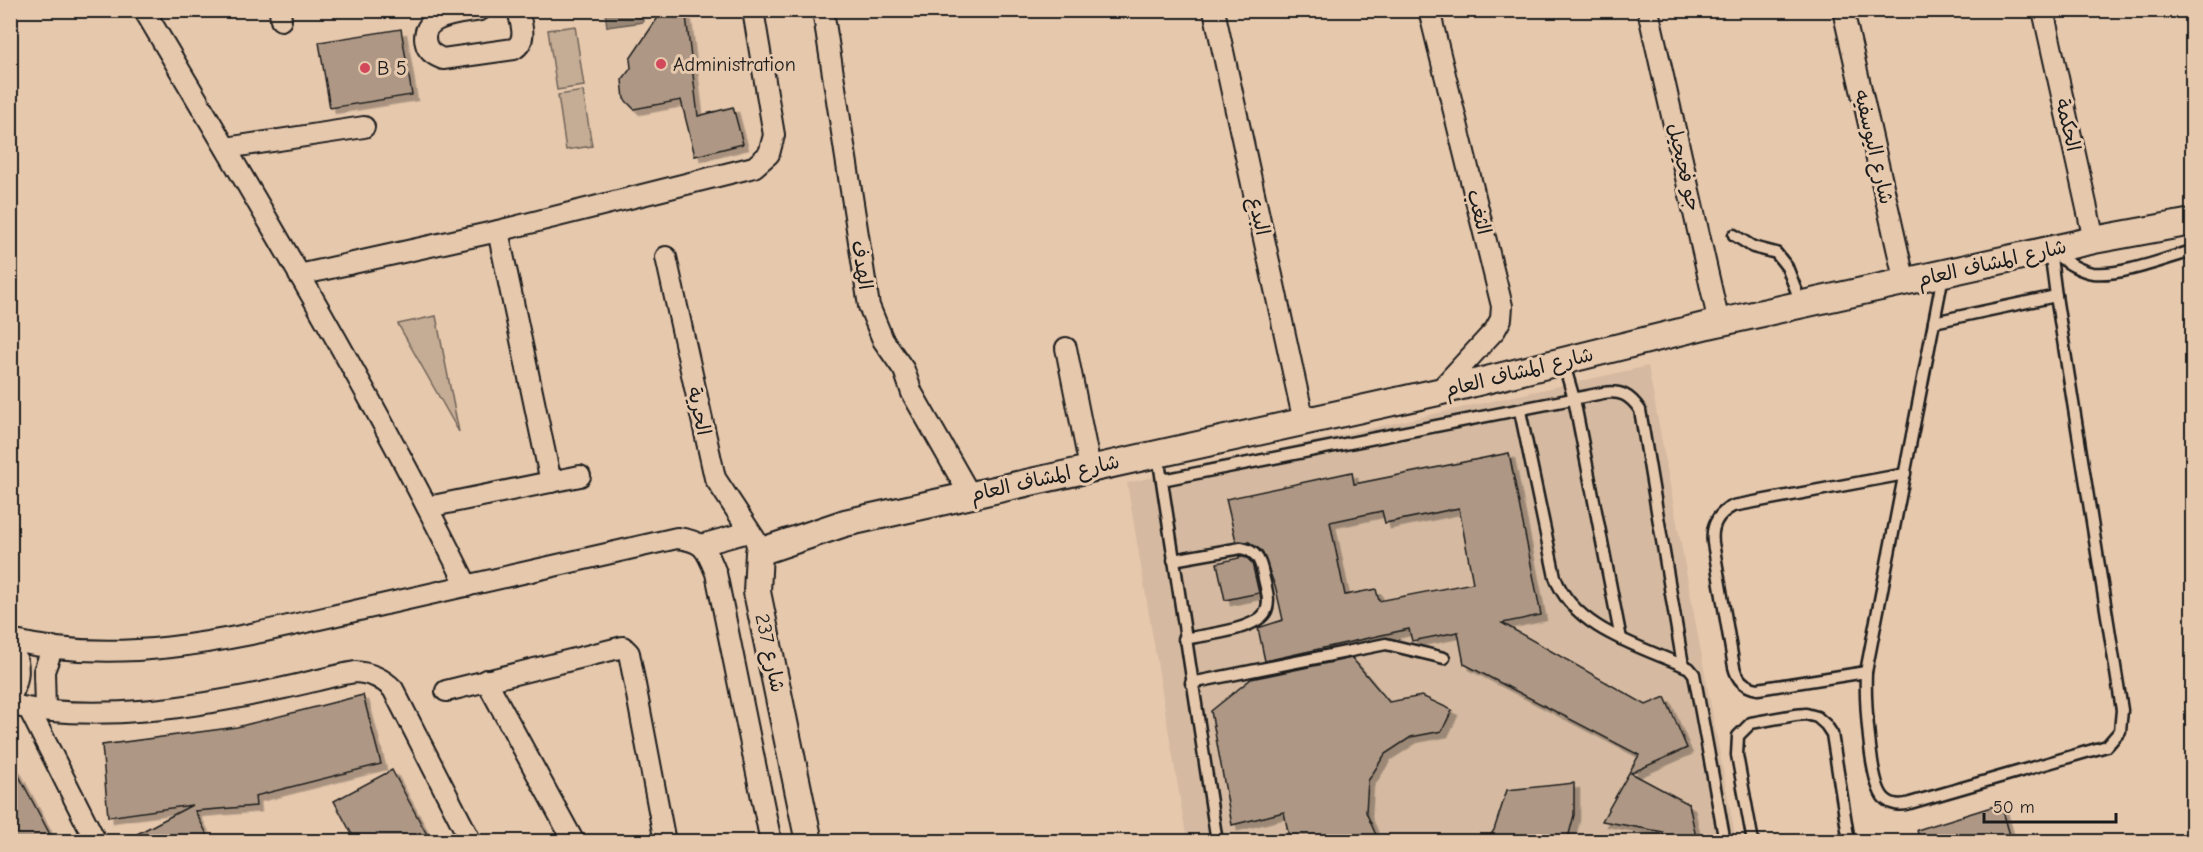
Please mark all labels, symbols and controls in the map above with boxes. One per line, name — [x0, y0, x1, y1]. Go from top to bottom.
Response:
place label: Administration — [673, 53, 796, 76]
place label: B 5 — [377, 57, 407, 80]
marker: Administration — [654, 57, 668, 71]
marker: B 5 — [358, 61, 372, 75]
street label: شارع اليوسفيه — [1848, 87, 1898, 207]
street label: الحكمة — [2051, 96, 2085, 154]
street label: جو فحيحيل — [1663, 121, 1705, 213]
street label: الثغب — [1462, 187, 1496, 237]
street label: البدع — [1242, 195, 1274, 238]
street label: شارع المشاف العام — [1915, 235, 2070, 295]
street label: الهدف — [847, 239, 877, 291]
street label: شارع المشاف العام — [1442, 342, 1597, 405]
street label: الحرية — [683, 385, 715, 437]
street label: شارع المشاف العام — [968, 450, 1123, 510]
street label: شارع 237 — [748, 611, 790, 695]
scale bar — [1984, 786, 2116, 824]
text: 50 m — [1993, 797, 2035, 818]

